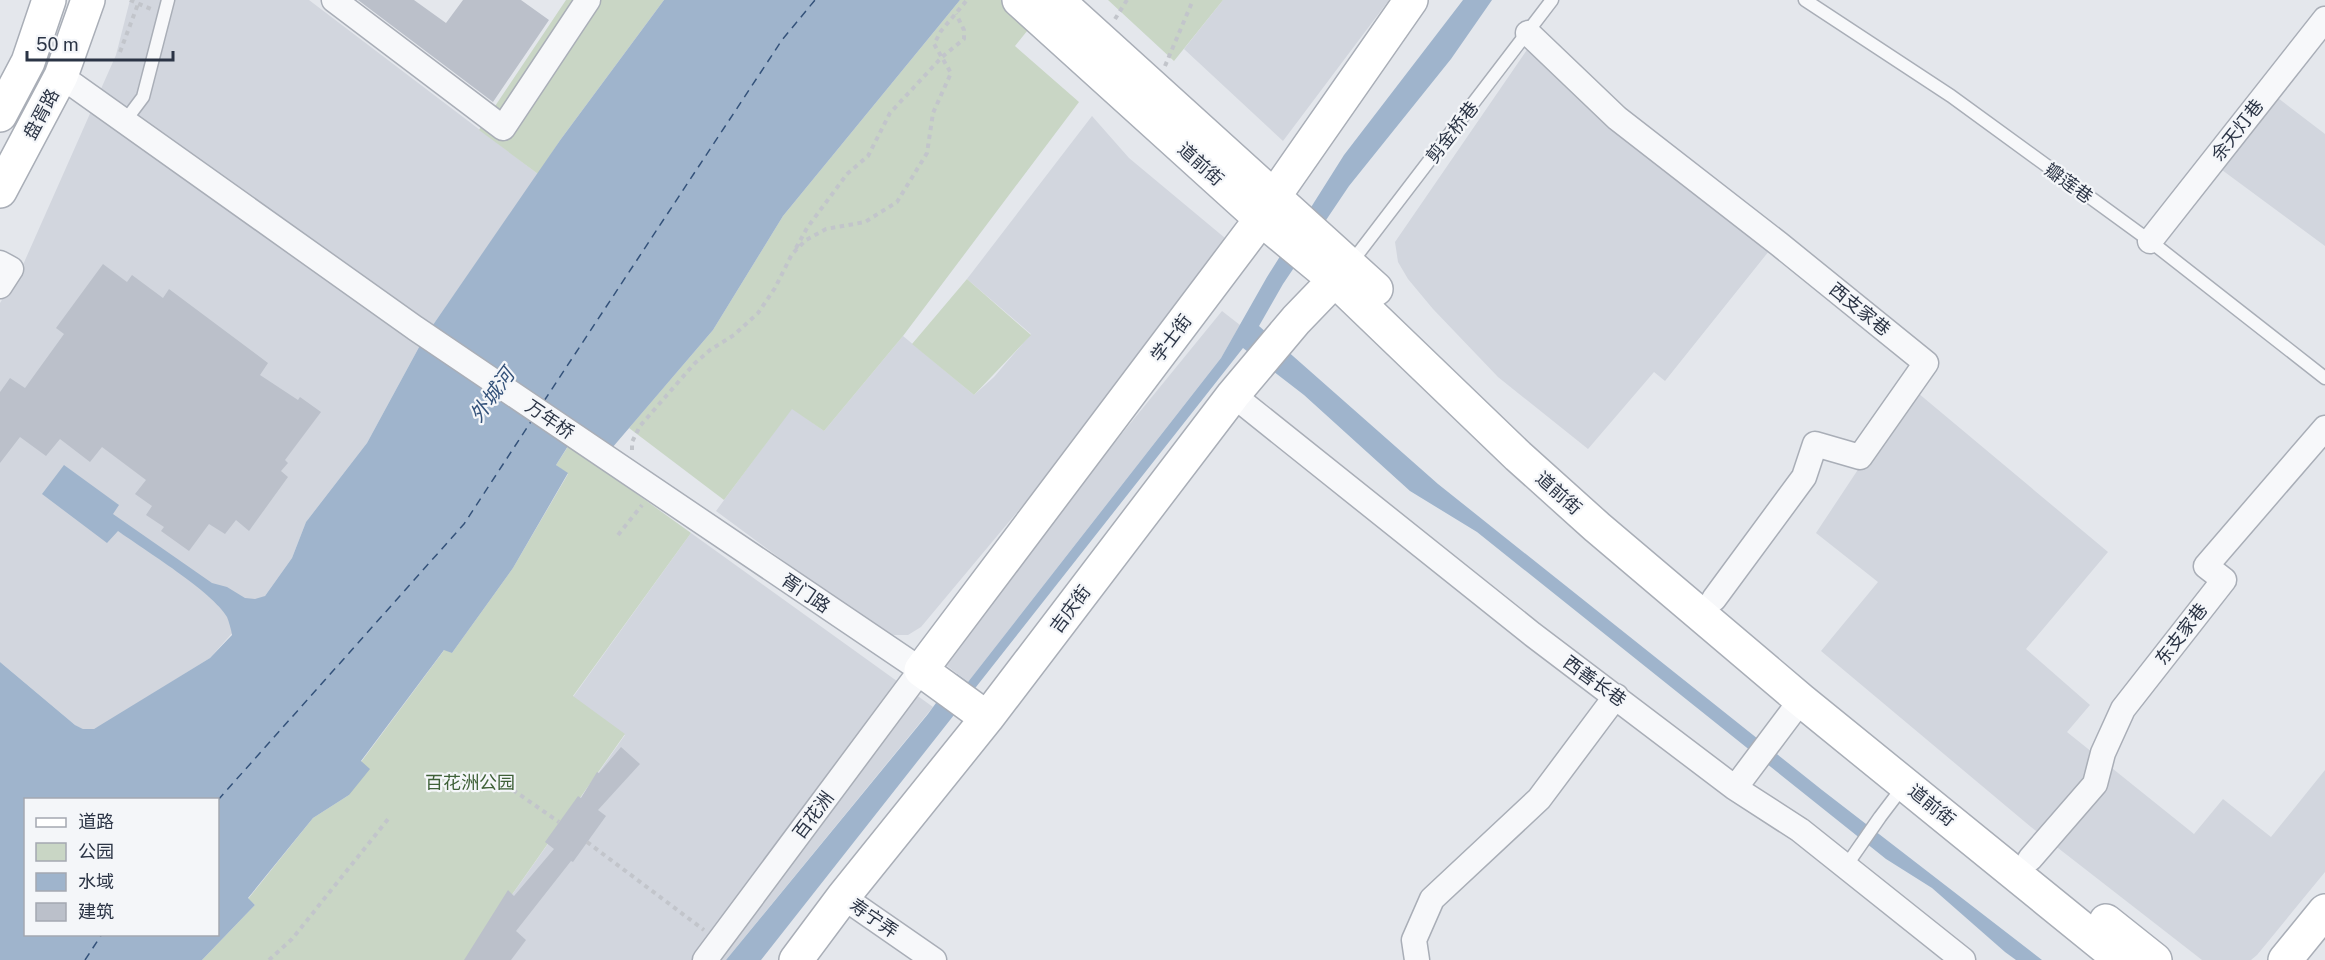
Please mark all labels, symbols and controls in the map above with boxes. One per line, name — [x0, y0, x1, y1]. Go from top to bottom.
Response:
scale bar — [27, 24, 172, 62]
text: 50 m — [36, 34, 79, 55]
street label: 盘胥路 — [19, 85, 63, 143]
street label: 余天灯巷 — [2207, 95, 2267, 165]
street label: 剪金桥巷 — [1422, 97, 1482, 167]
street label: 道前街 — [1174, 138, 1228, 190]
street label: 瓣莲巷 — [2041, 159, 2097, 207]
street label: 西支家巷 — [1825, 278, 1895, 340]
street label: 学士街 — [1146, 310, 1196, 366]
water label: 外城河 — [465, 360, 522, 426]
street label: 万年桥 — [522, 395, 578, 443]
street label: 道前街 — [1532, 467, 1586, 519]
street label: 胥门路 — [778, 569, 834, 617]
street label: 吉庆街 — [1045, 581, 1095, 637]
street label: 东支家巷 — [2151, 599, 2211, 669]
street label: 西善长巷 — [1560, 651, 1630, 711]
park label: 百花洲公园 — [425, 772, 515, 793]
street label: 道前街 — [1904, 780, 1960, 830]
street label: 百花洲 — [788, 787, 838, 843]
legend — [24, 798, 219, 936]
text: 道路 — [78, 811, 114, 832]
text: 公园 — [78, 841, 114, 862]
text: 水域 — [78, 871, 114, 892]
street label: 寿宁弄 — [846, 894, 902, 942]
text: 建筑 — [78, 901, 114, 922]

